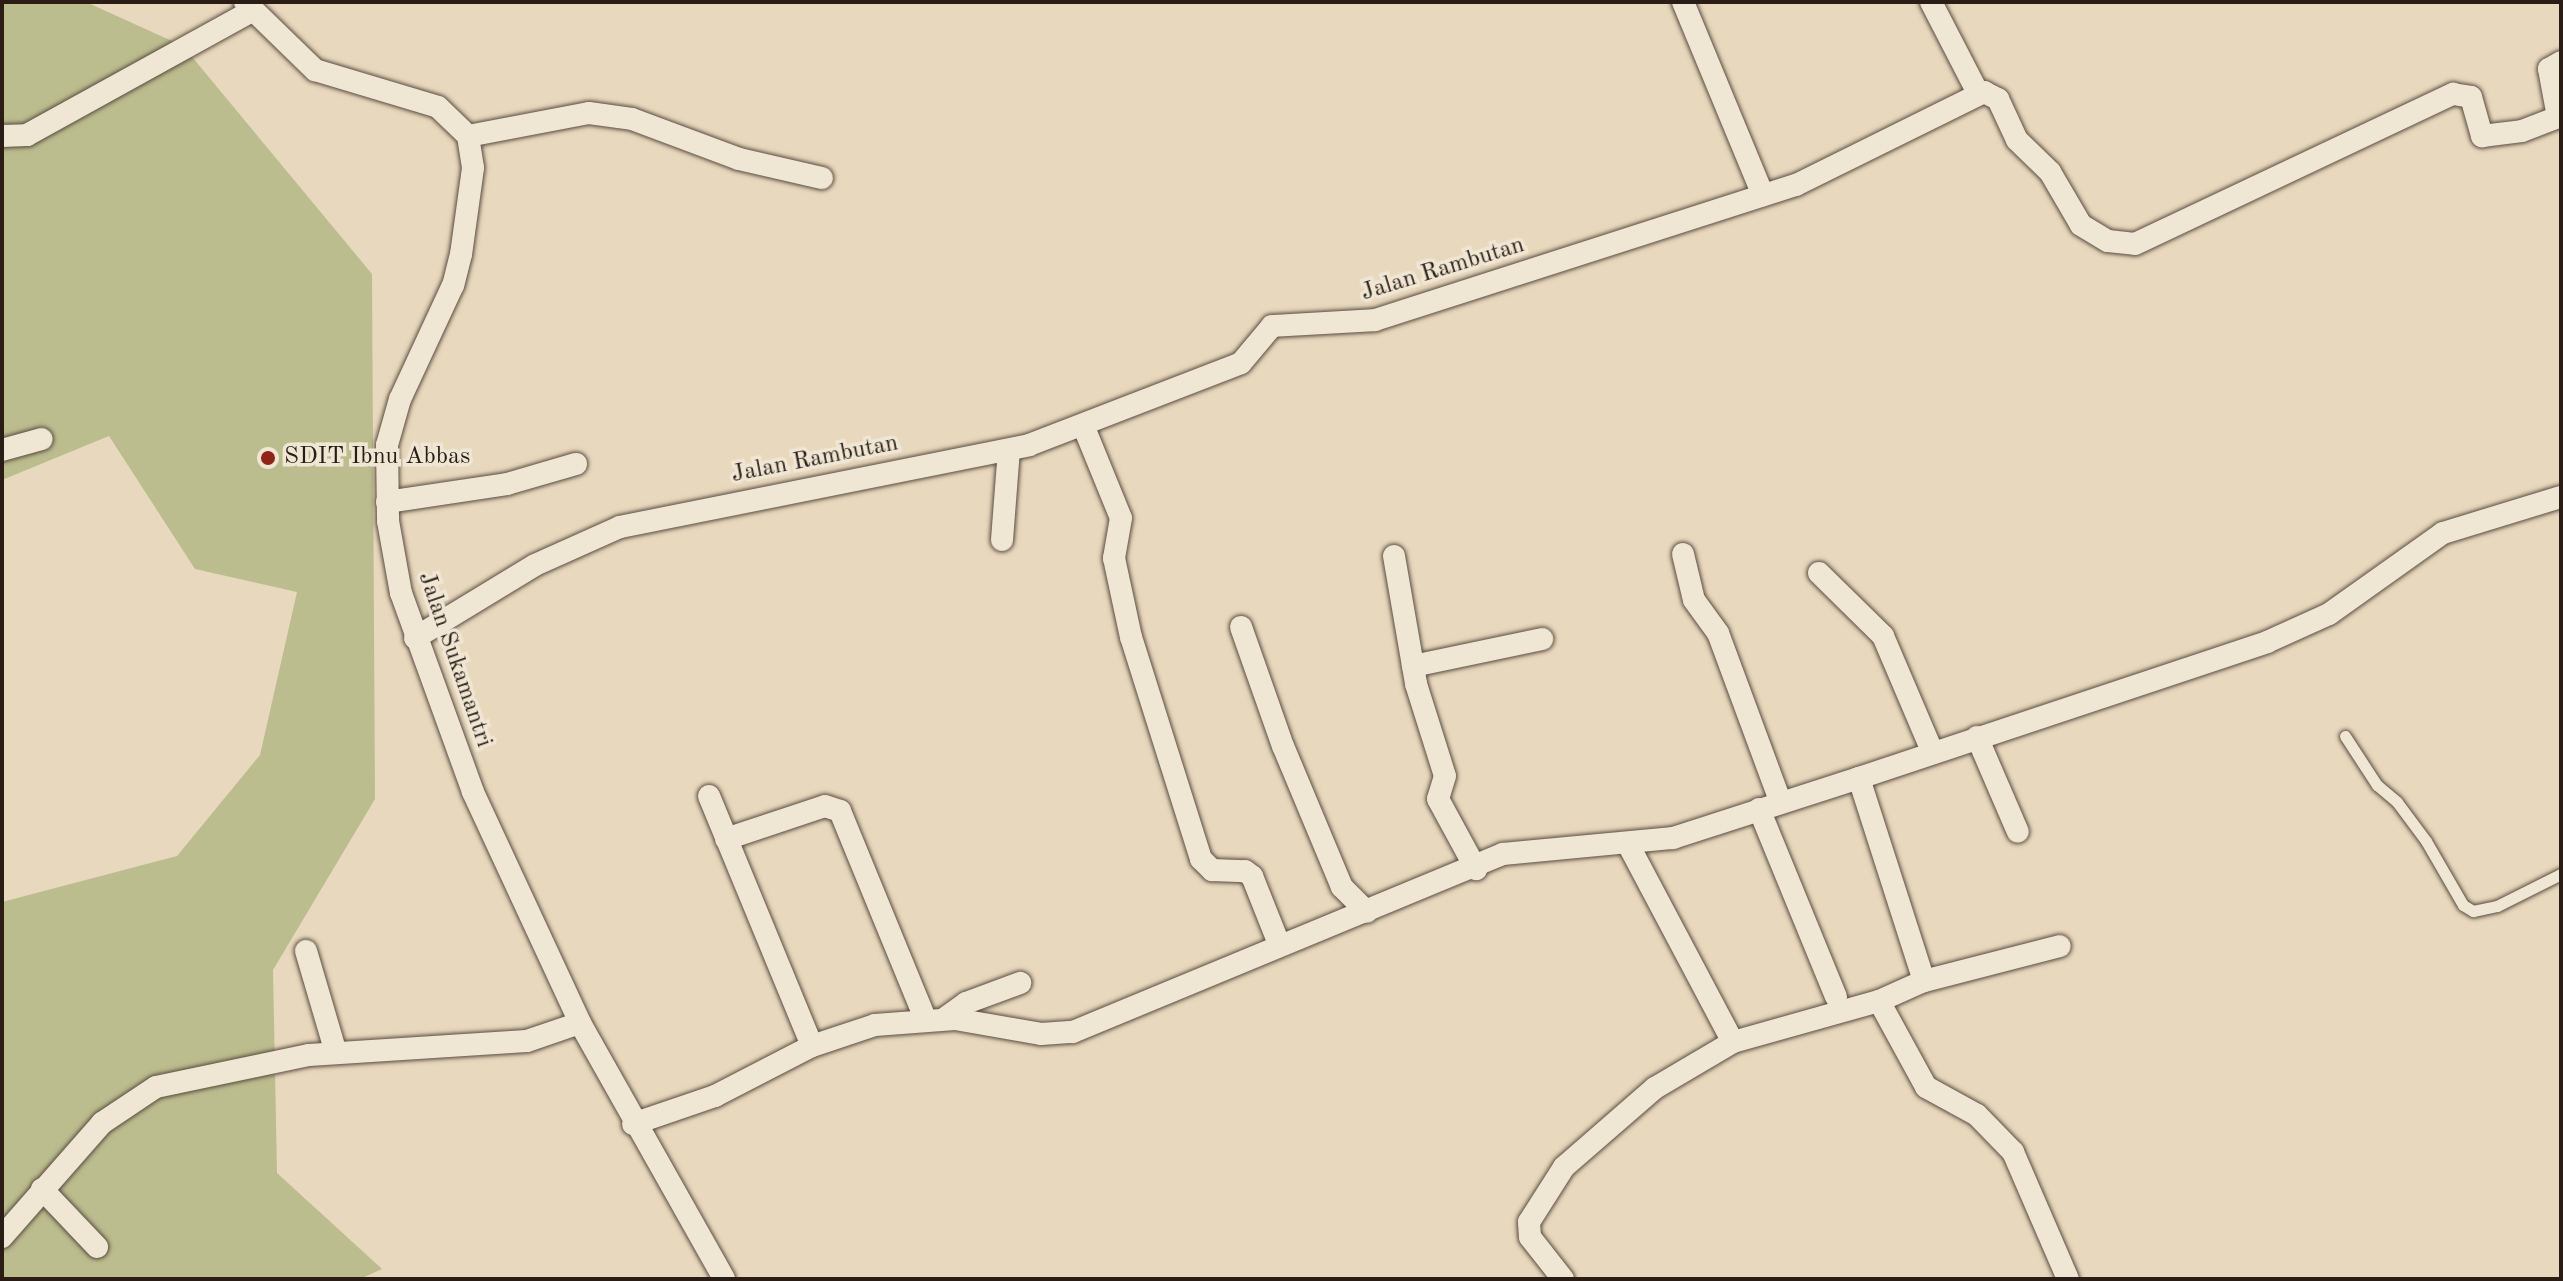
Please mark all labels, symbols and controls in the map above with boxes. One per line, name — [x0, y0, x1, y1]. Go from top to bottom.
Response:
street label: Jalan Rambutan — [1358, 231, 1528, 309]
street label: Jalan Rambutan — [729, 430, 901, 490]
place label: SDIT Ibnu Abbas — [284, 444, 470, 472]
marker: SDIT Ibnu Abbas — [259, 449, 277, 467]
street label: Jalan Sukamantri — [411, 569, 497, 751]

